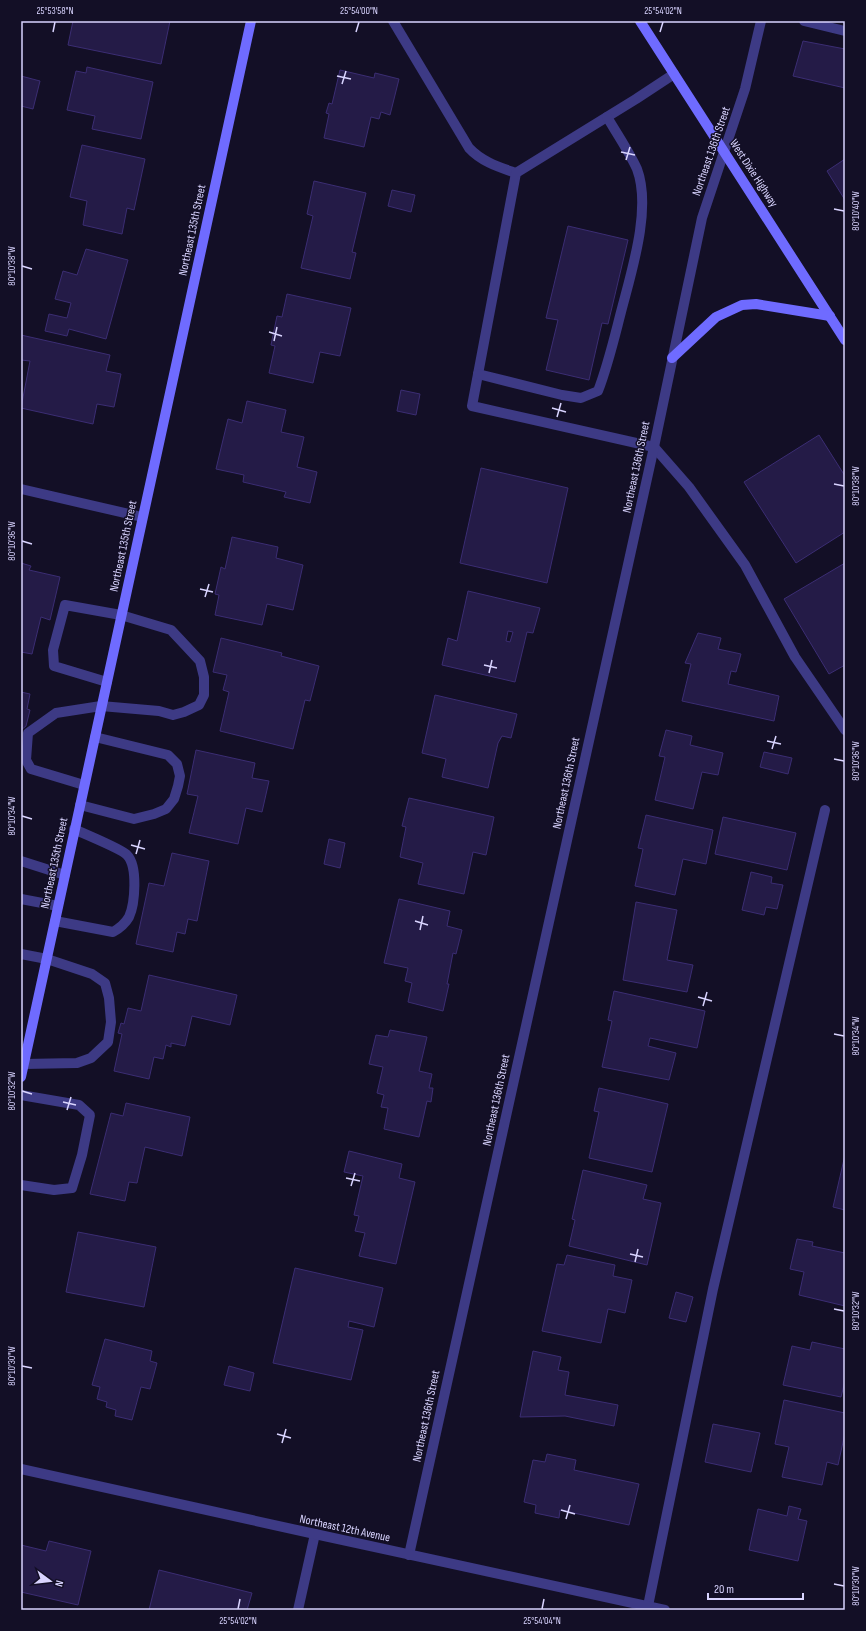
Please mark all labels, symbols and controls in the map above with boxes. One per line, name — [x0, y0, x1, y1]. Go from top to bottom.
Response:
text: 25°53'58"N — [36, 5, 74, 17]
text: 25°54'00"N — [340, 5, 378, 17]
text: 25°54'02"N — [644, 5, 682, 17]
street label: Northeast 136th Street — [689, 104, 734, 198]
street label: West Dixie Highway — [726, 137, 781, 210]
street label: Northeast 135th Street — [175, 183, 210, 277]
text: 80°10'40"W — [850, 191, 862, 231]
text: 80°10'38"W — [6, 246, 18, 286]
street label: Northeast 136th Street — [619, 420, 654, 514]
text: 80°10'38"W — [850, 466, 862, 506]
street label: Northeast 135th Street — [106, 499, 141, 593]
text: 80°10'36"W — [6, 521, 18, 561]
street label: Northeast 136th Street — [549, 736, 584, 830]
text: 80°10'36"W — [850, 741, 862, 781]
text: 80°10'34"W — [6, 796, 18, 836]
street label: Northeast 135th Street — [37, 816, 72, 910]
text: 80°10'34"W — [850, 1016, 862, 1056]
street label: Northeast 136th Street — [479, 1053, 514, 1147]
text: 80°10'32"W — [6, 1071, 18, 1111]
text: 80°10'32"W — [850, 1291, 862, 1331]
text: 80°10'30"W — [6, 1346, 18, 1386]
street label: Northeast 136th Street — [409, 1369, 444, 1463]
street label: Northeast 12th Avenue — [298, 1512, 392, 1545]
north arrow — [30, 1561, 70, 1601]
text: 80°10'30"W — [850, 1566, 862, 1606]
scale bar — [708, 1575, 803, 1601]
text: N — [52, 1579, 66, 1588]
text: 20 m — [714, 1582, 734, 1597]
text: 25°54'02"N — [219, 1615, 257, 1627]
text: 25°54'04"N — [523, 1615, 561, 1627]

